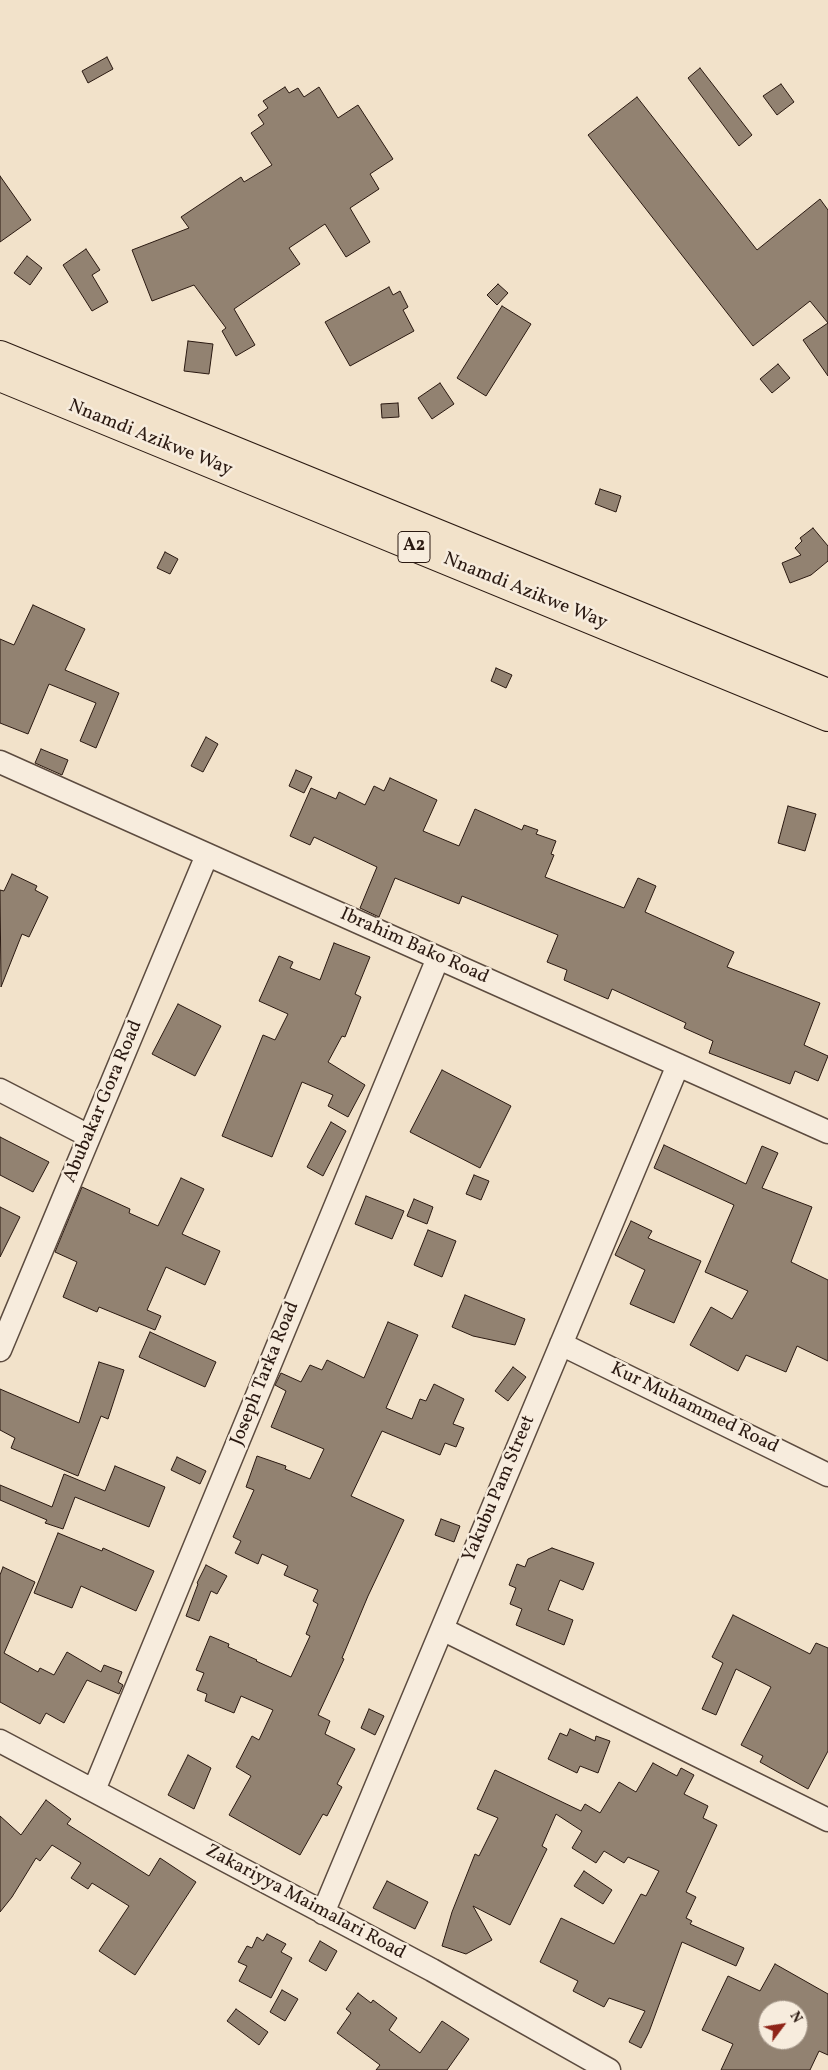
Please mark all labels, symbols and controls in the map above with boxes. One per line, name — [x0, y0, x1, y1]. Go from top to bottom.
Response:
street label: Nnamdi Azikwe Way — [65, 396, 235, 482]
road number: A2 — [398, 532, 430, 562]
street label: Nnamdi Azikwe Way — [440, 549, 610, 635]
street label: Ibrahim Bako Road — [336, 904, 492, 990]
street label: Abubakar Gora Road — [60, 1017, 148, 1187]
street label: Joseph Tarka Road — [227, 1299, 305, 1449]
street label: Kur Muhammed Road — [606, 1358, 782, 1460]
street label: Yakubu Pam Street — [459, 1412, 541, 1566]
street label: Zakariyya Maimalari Road — [201, 1840, 409, 1966]
north arrow — [758, 2000, 808, 2050]
text: N — [785, 2008, 806, 2027]

